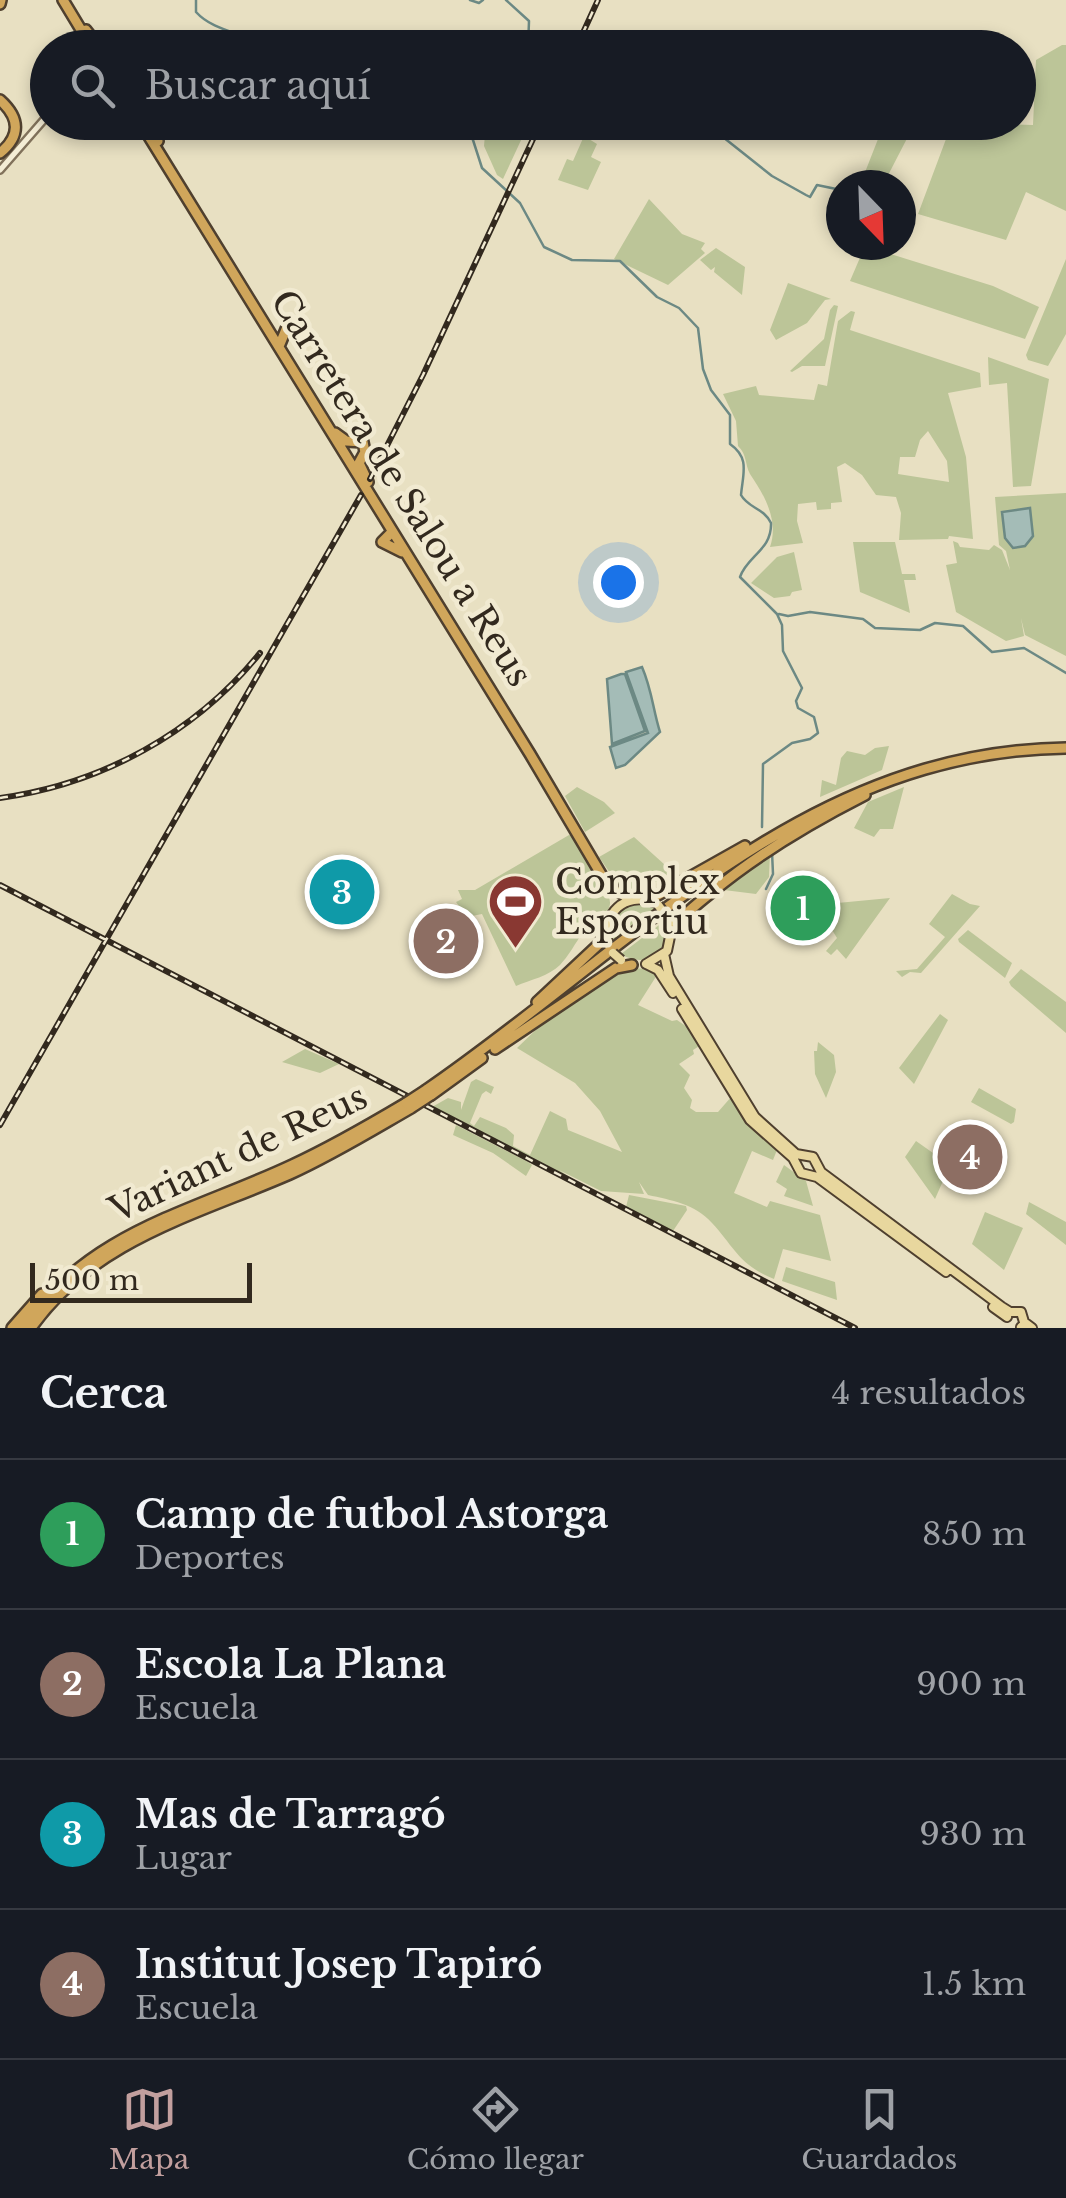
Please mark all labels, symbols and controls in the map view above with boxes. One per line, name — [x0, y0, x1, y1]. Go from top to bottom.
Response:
search box — [30, 30, 1036, 140]
icon: search — [65, 58, 120, 113]
text: Buscar aquí — [145, 62, 370, 109]
north arrow — [826, 170, 916, 260]
street label: Carretera de Salou a Reus — [262, 282, 542, 694]
your location — [593, 557, 644, 608]
pin: 3 — [310, 854, 374, 930]
place label: Complex Esportiu — [555, 860, 720, 943]
pin: 1 — [770, 870, 836, 946]
sports icon: Complex Esportiu — [486, 871, 546, 950]
pin: 2 — [414, 904, 478, 978]
street label: Variant de Reus — [101, 1074, 374, 1232]
pin: 4 — [938, 1120, 1002, 1194]
scale bar — [30, 1258, 252, 1302]
text: 500 m — [45, 1263, 139, 1298]
text: Cerca — [40, 1367, 168, 1419]
text: 4 resultados — [832, 1373, 1026, 1413]
text: Camp de futbol Astorga — [135, 1491, 608, 1538]
text: 1 — [66, 1514, 79, 1554]
text: 850 m — [922, 1514, 1026, 1554]
text: Deportes — [135, 1538, 285, 1578]
text: Escola La Plana — [135, 1641, 446, 1688]
text: 2 — [62, 1664, 83, 1704]
text: 900 m — [916, 1664, 1026, 1704]
text: Escuela — [135, 1688, 258, 1728]
text: Mas de Tarragó — [135, 1791, 445, 1838]
text: 3 — [62, 1814, 83, 1854]
text: 930 m — [919, 1814, 1026, 1854]
text: Lugar — [135, 1838, 232, 1878]
text: Institut Josep Tapiró — [135, 1941, 542, 1988]
text: 4 — [62, 1964, 83, 2004]
text: 1.5 km — [922, 1964, 1026, 2004]
text: Escuela — [135, 1988, 258, 2028]
tab: Mapa — [109, 2082, 189, 2177]
tab: Cómo llegar — [407, 2082, 584, 2177]
tab: Guardados — [801, 2082, 957, 2177]

